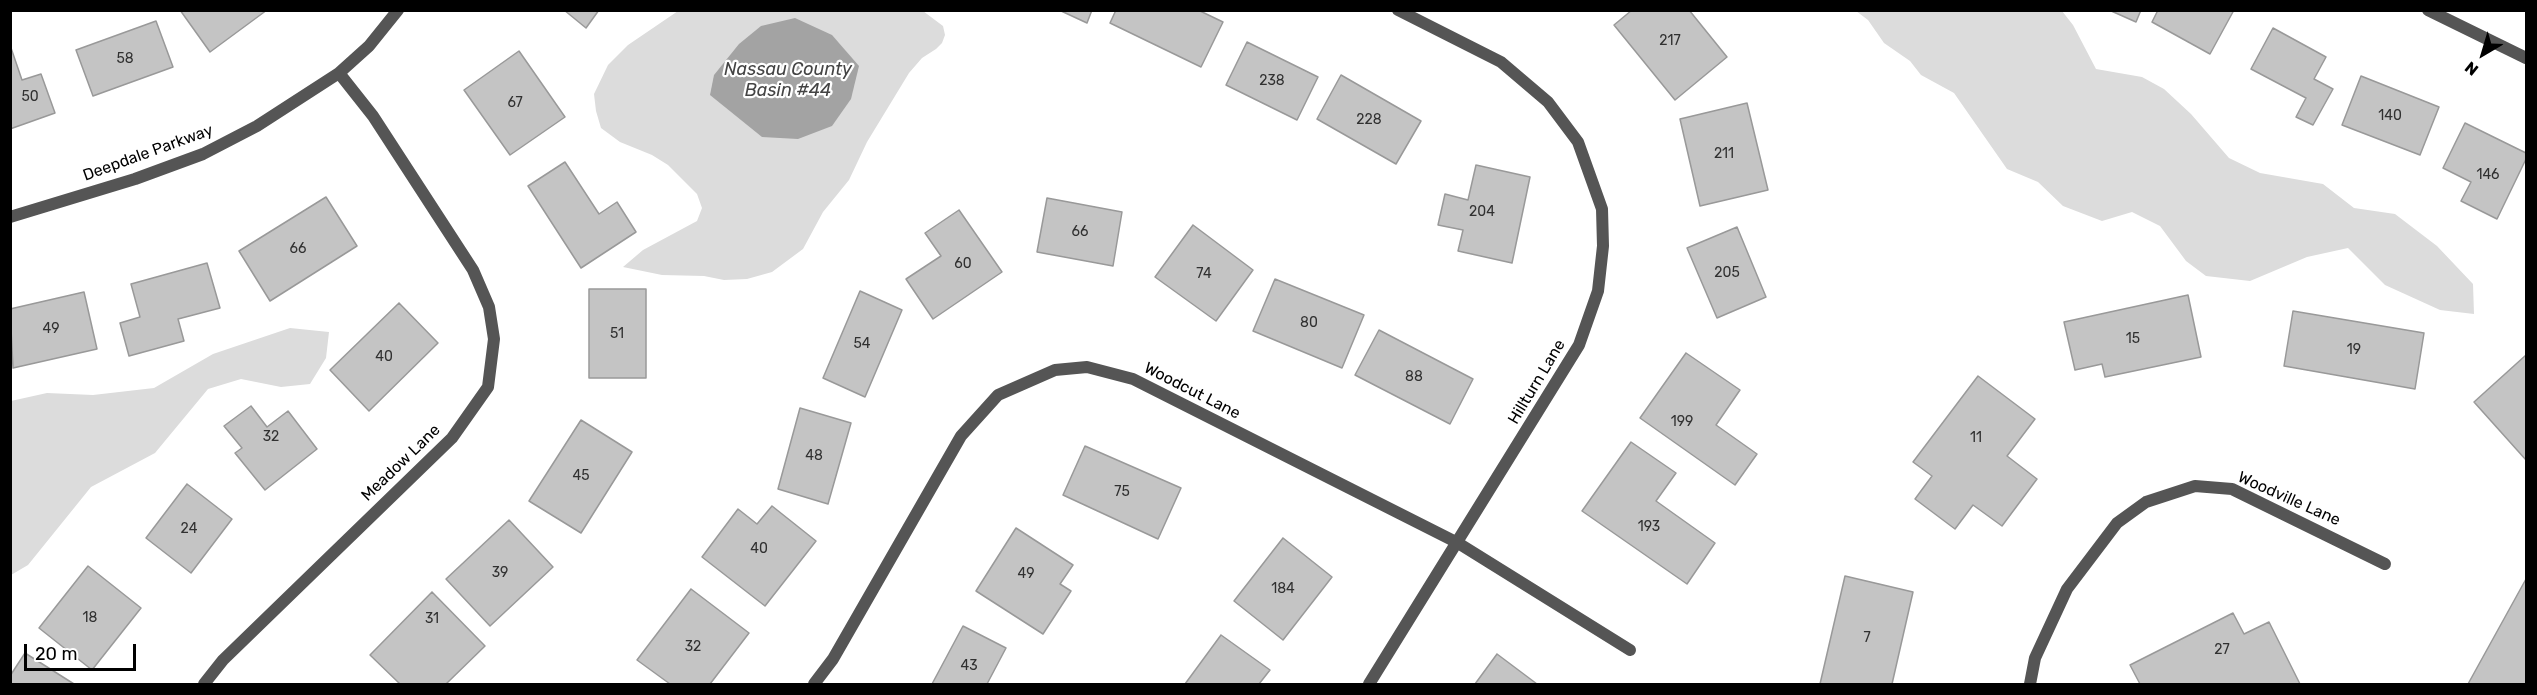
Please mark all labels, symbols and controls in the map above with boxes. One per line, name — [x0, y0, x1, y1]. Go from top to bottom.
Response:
north arrow — [2453, 24, 2513, 84]
house number: 217 — [1659, 33, 1681, 49]
house number: 58 — [116, 51, 134, 67]
text: N — [2461, 58, 2482, 80]
water label: Nassau County Basin #44 — [724, 59, 852, 101]
house number: 238 — [1259, 73, 1285, 89]
house number: 50 — [21, 89, 39, 105]
house number: 67 — [507, 95, 523, 111]
house number: 140 — [2378, 108, 2402, 124]
house number: 228 — [1356, 112, 1382, 128]
street label: Deepdale Parkway — [80, 121, 216, 185]
house number: 211 — [1714, 146, 1734, 162]
house number: 146 — [2476, 167, 2500, 183]
house number: 204 — [1469, 204, 1495, 220]
house number: 66 — [1072, 224, 1088, 240]
house number: 66 — [290, 241, 306, 257]
house number: 60 — [954, 256, 972, 272]
house number: 205 — [1714, 265, 1740, 281]
house number: 74 — [1196, 266, 1212, 282]
house number: 80 — [1300, 315, 1318, 331]
house number: 49 — [43, 321, 59, 337]
house number: 51 — [610, 326, 624, 342]
house number: 15 — [2126, 331, 2140, 347]
house number: 54 — [853, 336, 871, 352]
street label: Hillturn Lane — [1504, 336, 1570, 428]
house number: 19 — [2347, 342, 2361, 358]
house number: 40 — [375, 349, 393, 365]
street label: Woodcut Lane — [1141, 358, 1243, 424]
house number: 88 — [1405, 369, 1423, 385]
house number: 199 — [1671, 414, 1693, 430]
street label: Meadow Lane — [358, 421, 444, 505]
house number: 32 — [263, 429, 279, 445]
house number: 11 — [1970, 430, 1982, 446]
house number: 48 — [805, 448, 823, 464]
house number: 45 — [572, 468, 590, 484]
street label: Woodville Lane — [2235, 468, 2343, 530]
house number: 75 — [1114, 484, 1130, 500]
house number: 193 — [1638, 519, 1660, 535]
house number: 24 — [181, 521, 197, 537]
house number: 40 — [750, 541, 768, 557]
house number: 39 — [492, 565, 508, 581]
house number: 49 — [1018, 566, 1034, 582]
house number: 184 — [1271, 581, 1295, 597]
house number: 18 — [83, 610, 97, 626]
house number: 31 — [425, 611, 439, 627]
house number: 7 — [1863, 630, 1871, 646]
scale bar — [27, 632, 140, 670]
house number: 32 — [685, 639, 701, 655]
house number: 27 — [2214, 642, 2230, 658]
text: 20 m — [35, 643, 77, 665]
house number: 43 — [960, 658, 978, 674]

